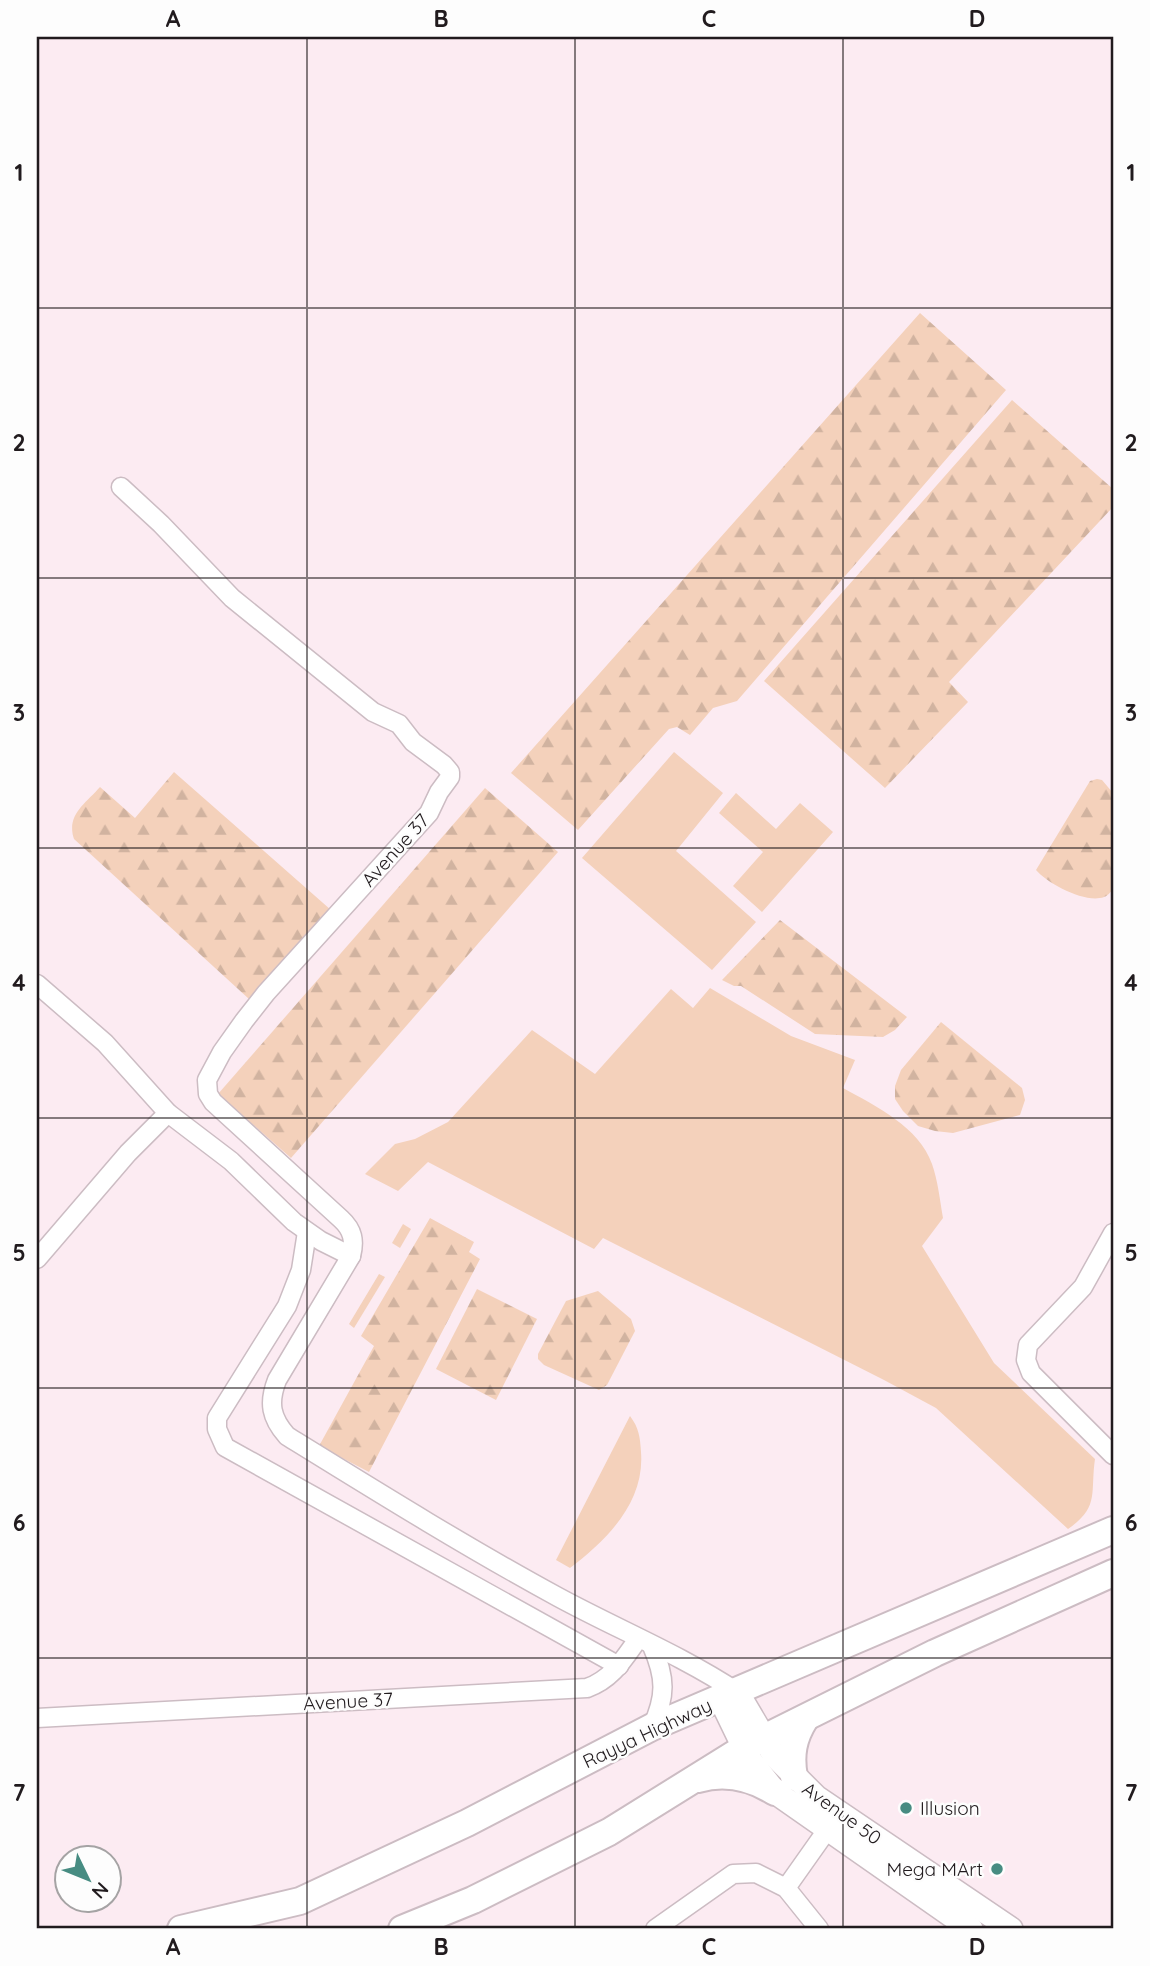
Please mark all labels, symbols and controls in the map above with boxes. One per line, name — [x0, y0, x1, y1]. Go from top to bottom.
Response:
text: A — [166, 4, 181, 33]
text: B — [433, 4, 449, 33]
text: C — [702, 4, 716, 33]
text: D — [969, 4, 985, 33]
text: 1 — [15, 158, 23, 187]
text: 1 — [1127, 158, 1135, 187]
text: 2 — [12, 428, 26, 457]
text: 2 — [1124, 428, 1138, 457]
text: 3 — [13, 698, 25, 727]
text: 3 — [1125, 698, 1137, 727]
street label: Avenue 37 — [356, 808, 434, 891]
text: 4 — [12, 968, 26, 997]
text: 4 — [1124, 968, 1138, 997]
text: 5 — [12, 1238, 26, 1267]
text: 5 — [1124, 1238, 1138, 1267]
text: 6 — [13, 1508, 25, 1537]
text: 6 — [1125, 1508, 1137, 1537]
street label: Avenue 37 — [302, 1687, 394, 1715]
street label: Rayya Highway — [579, 1693, 715, 1773]
street label: Avenue 50 — [798, 1776, 886, 1850]
text: 7 — [13, 1778, 26, 1807]
text: 7 — [1125, 1778, 1138, 1807]
place label: Illusion — [920, 1796, 980, 1820]
marker: Illusion — [898, 1800, 914, 1816]
north arrow — [52, 1843, 122, 1913]
place label: Mega MArt — [886, 1857, 983, 1881]
marker: Mega MArt — [989, 1861, 1005, 1877]
text: N — [87, 1877, 114, 1904]
text: A — [166, 1932, 181, 1961]
text: B — [433, 1932, 449, 1961]
text: C — [702, 1932, 716, 1961]
text: D — [969, 1932, 985, 1961]

